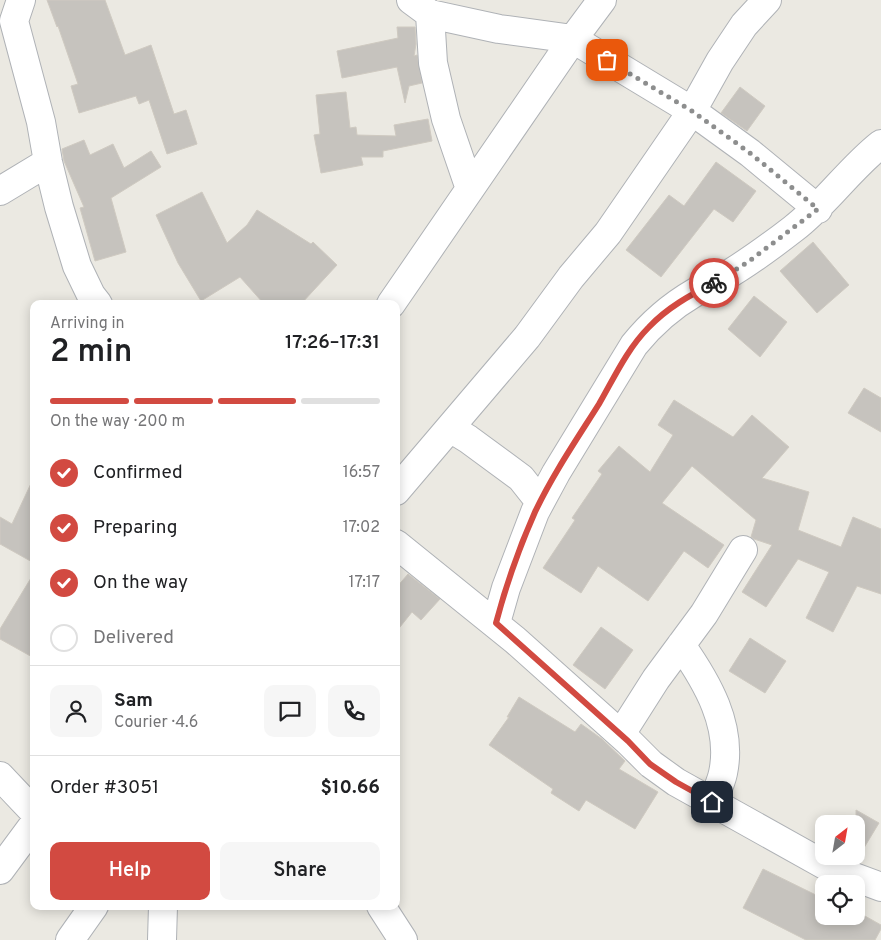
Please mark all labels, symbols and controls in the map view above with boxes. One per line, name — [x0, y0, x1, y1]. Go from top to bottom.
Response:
pin — [586, 39, 628, 81]
icon: bag — [593, 46, 621, 74]
courier — [689, 258, 739, 308]
icon: bike — [700, 269, 728, 297]
text: Arriving in — [50, 314, 125, 334]
text: 17:26–17:31 — [285, 331, 380, 355]
text: 2 min — [50, 333, 132, 373]
text: On the way · 200 m — [50, 412, 185, 432]
icon: check — [50, 459, 78, 487]
text: Confirmed — [93, 461, 183, 485]
text: 16:57 — [343, 463, 380, 483]
icon: check — [50, 514, 78, 542]
text: Preparing — [93, 516, 177, 540]
text: 17:02 — [343, 518, 380, 538]
icon: check — [50, 569, 78, 597]
text: On the way — [93, 571, 188, 595]
text: 17:17 — [349, 573, 380, 593]
text: Delivered — [93, 626, 174, 650]
button: person — [50, 685, 102, 737]
button: chat — [264, 685, 316, 737]
button: phone — [328, 685, 380, 737]
text: Sam — [114, 689, 153, 713]
text: Courier · 4.6 — [114, 713, 198, 733]
text: Order #3051 — [50, 776, 159, 800]
text: $10.66 — [320, 776, 380, 800]
pin — [691, 781, 733, 823]
icon: home — [698, 788, 726, 816]
north arrow — [815, 815, 865, 865]
map controls — [815, 815, 865, 925]
button: Help — [50, 842, 210, 900]
button: Share — [220, 842, 380, 900]
button: locate — [815, 875, 865, 925]

